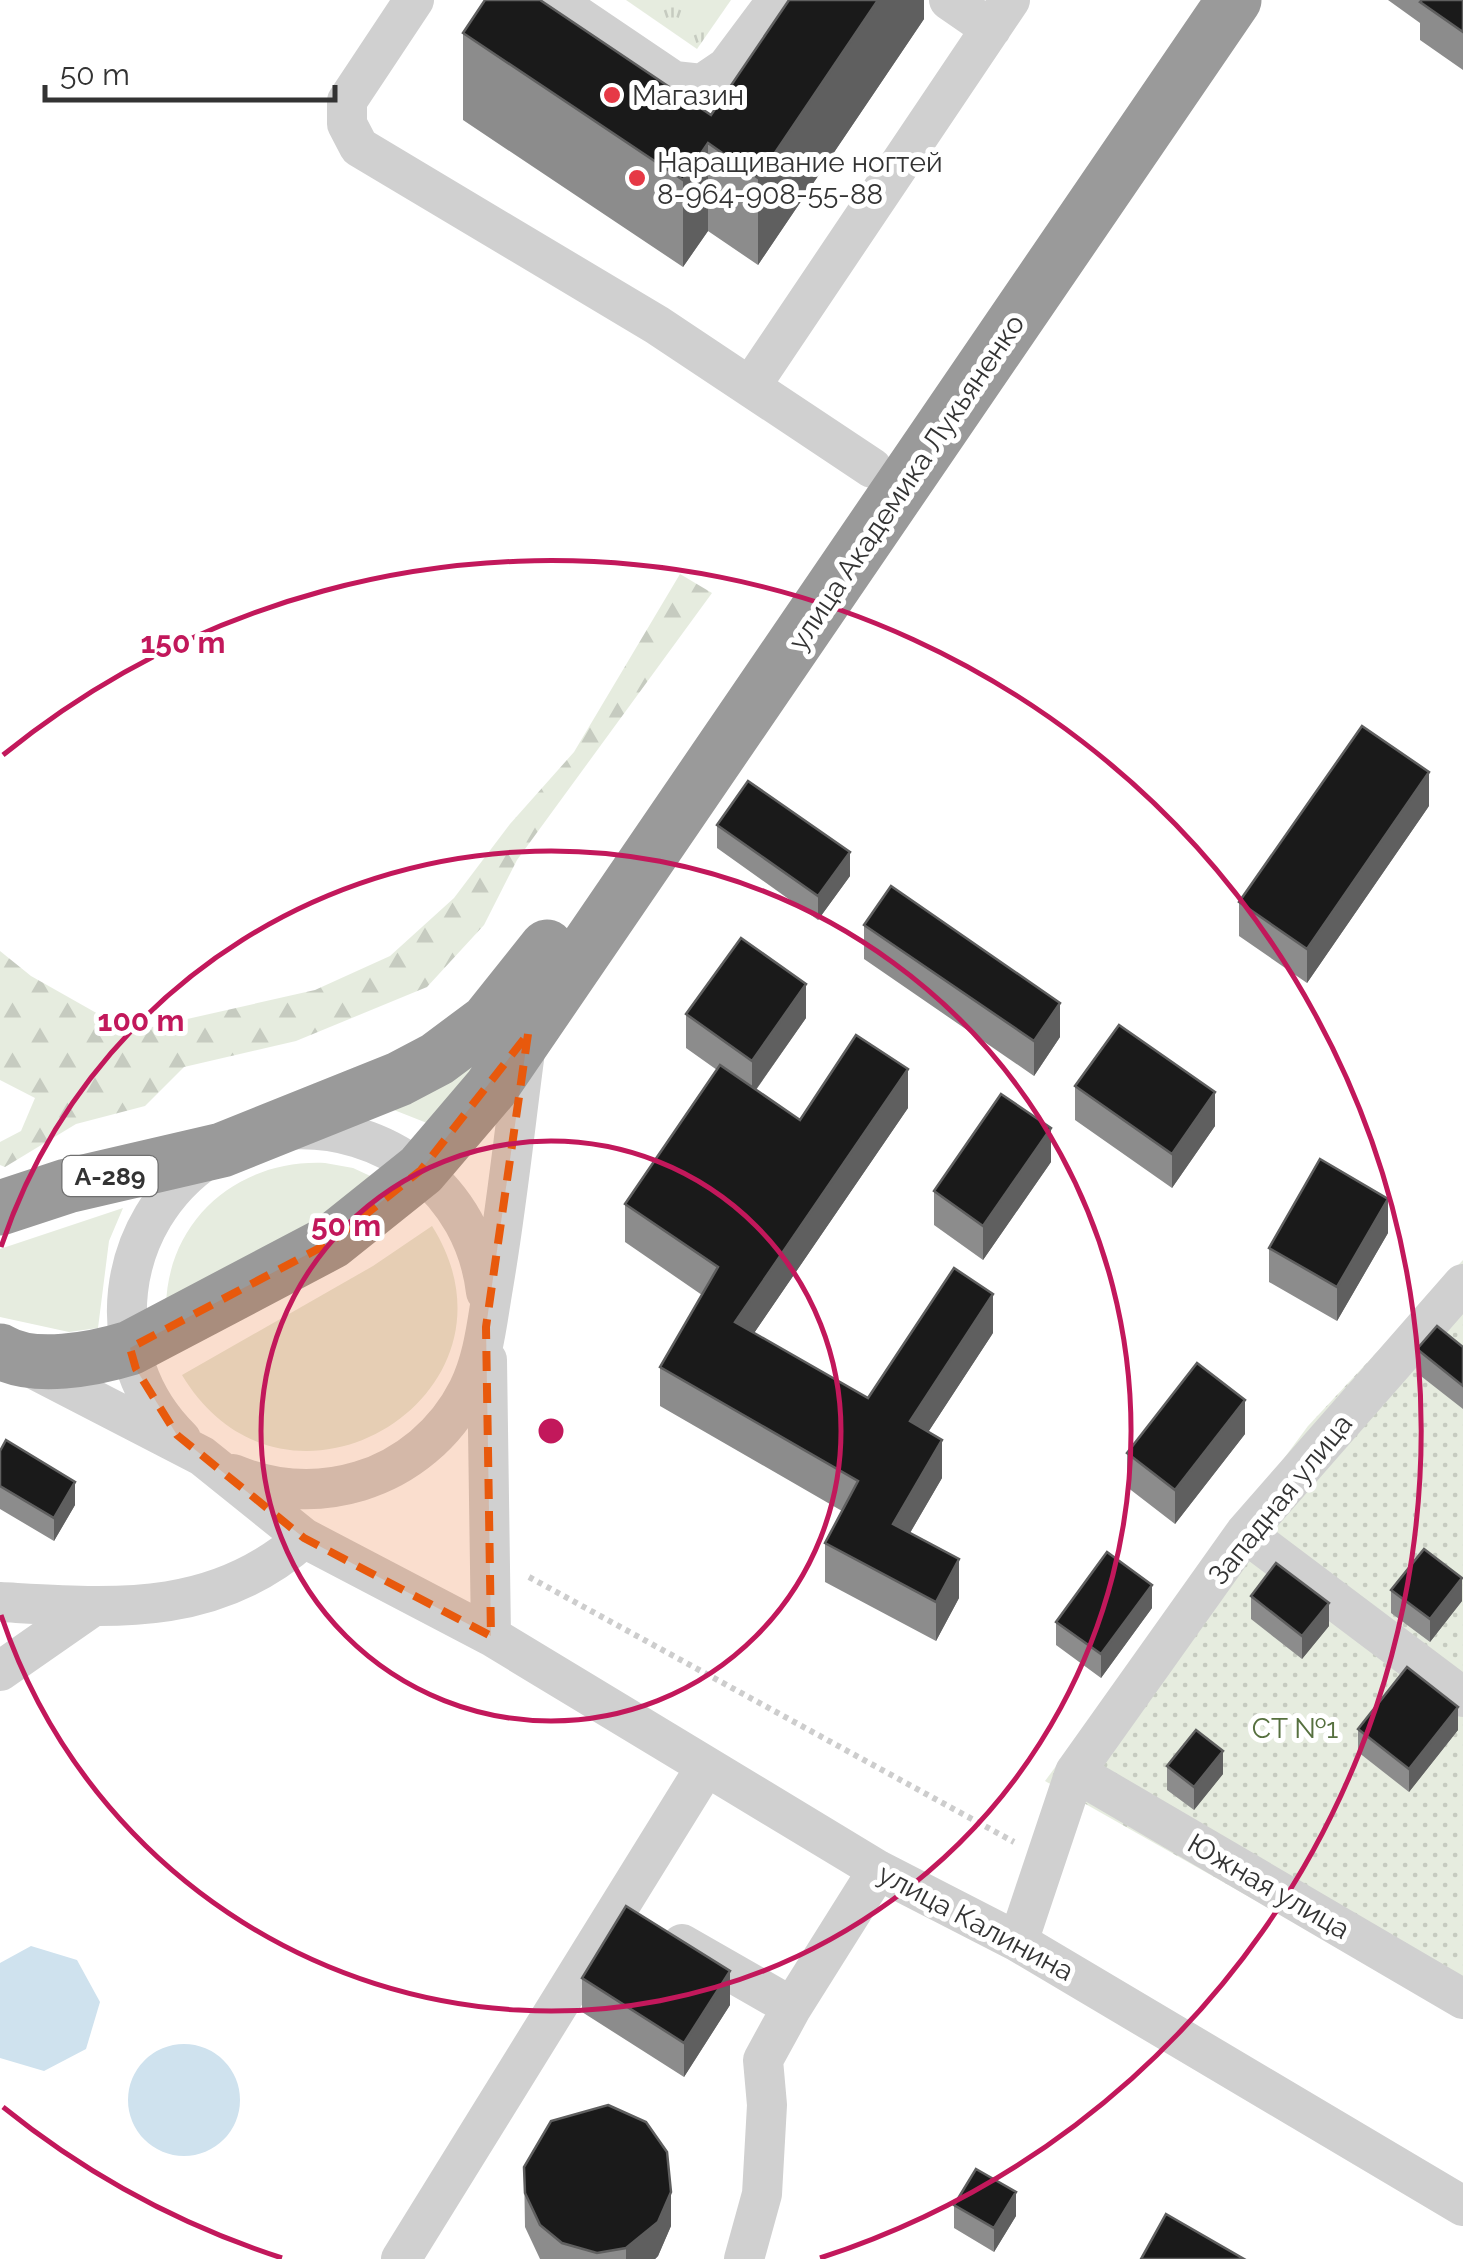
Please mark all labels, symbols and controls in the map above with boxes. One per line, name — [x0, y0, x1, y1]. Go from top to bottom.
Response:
scale bar — [45, 40, 335, 102]
text: 50 m — [60, 57, 130, 92]
place label: Магазин — [632, 79, 744, 112]
marker: Магазин — [601, 84, 623, 106]
place label: Наращивание ногтей 8-964-908-55-88 — [657, 146, 943, 211]
marker: Наращивание ногтей 8-964-908-55-88 — [626, 167, 648, 189]
street label: улица Академика Лукьяненко — [782, 308, 1031, 656]
text: 150 m — [141, 625, 226, 660]
text: 100 m — [98, 1003, 184, 1038]
road number: А-289 — [62, 1156, 158, 1196]
text: 50 m — [311, 1208, 381, 1243]
street label: Западная улица — [1202, 1407, 1359, 1591]
centre of rings — [533, 1413, 569, 1449]
park label: СТ №1 — [1252, 1712, 1338, 1745]
street label: Южная улица — [1182, 1827, 1355, 1946]
street label: улица Калинина — [872, 1857, 1079, 1988]

